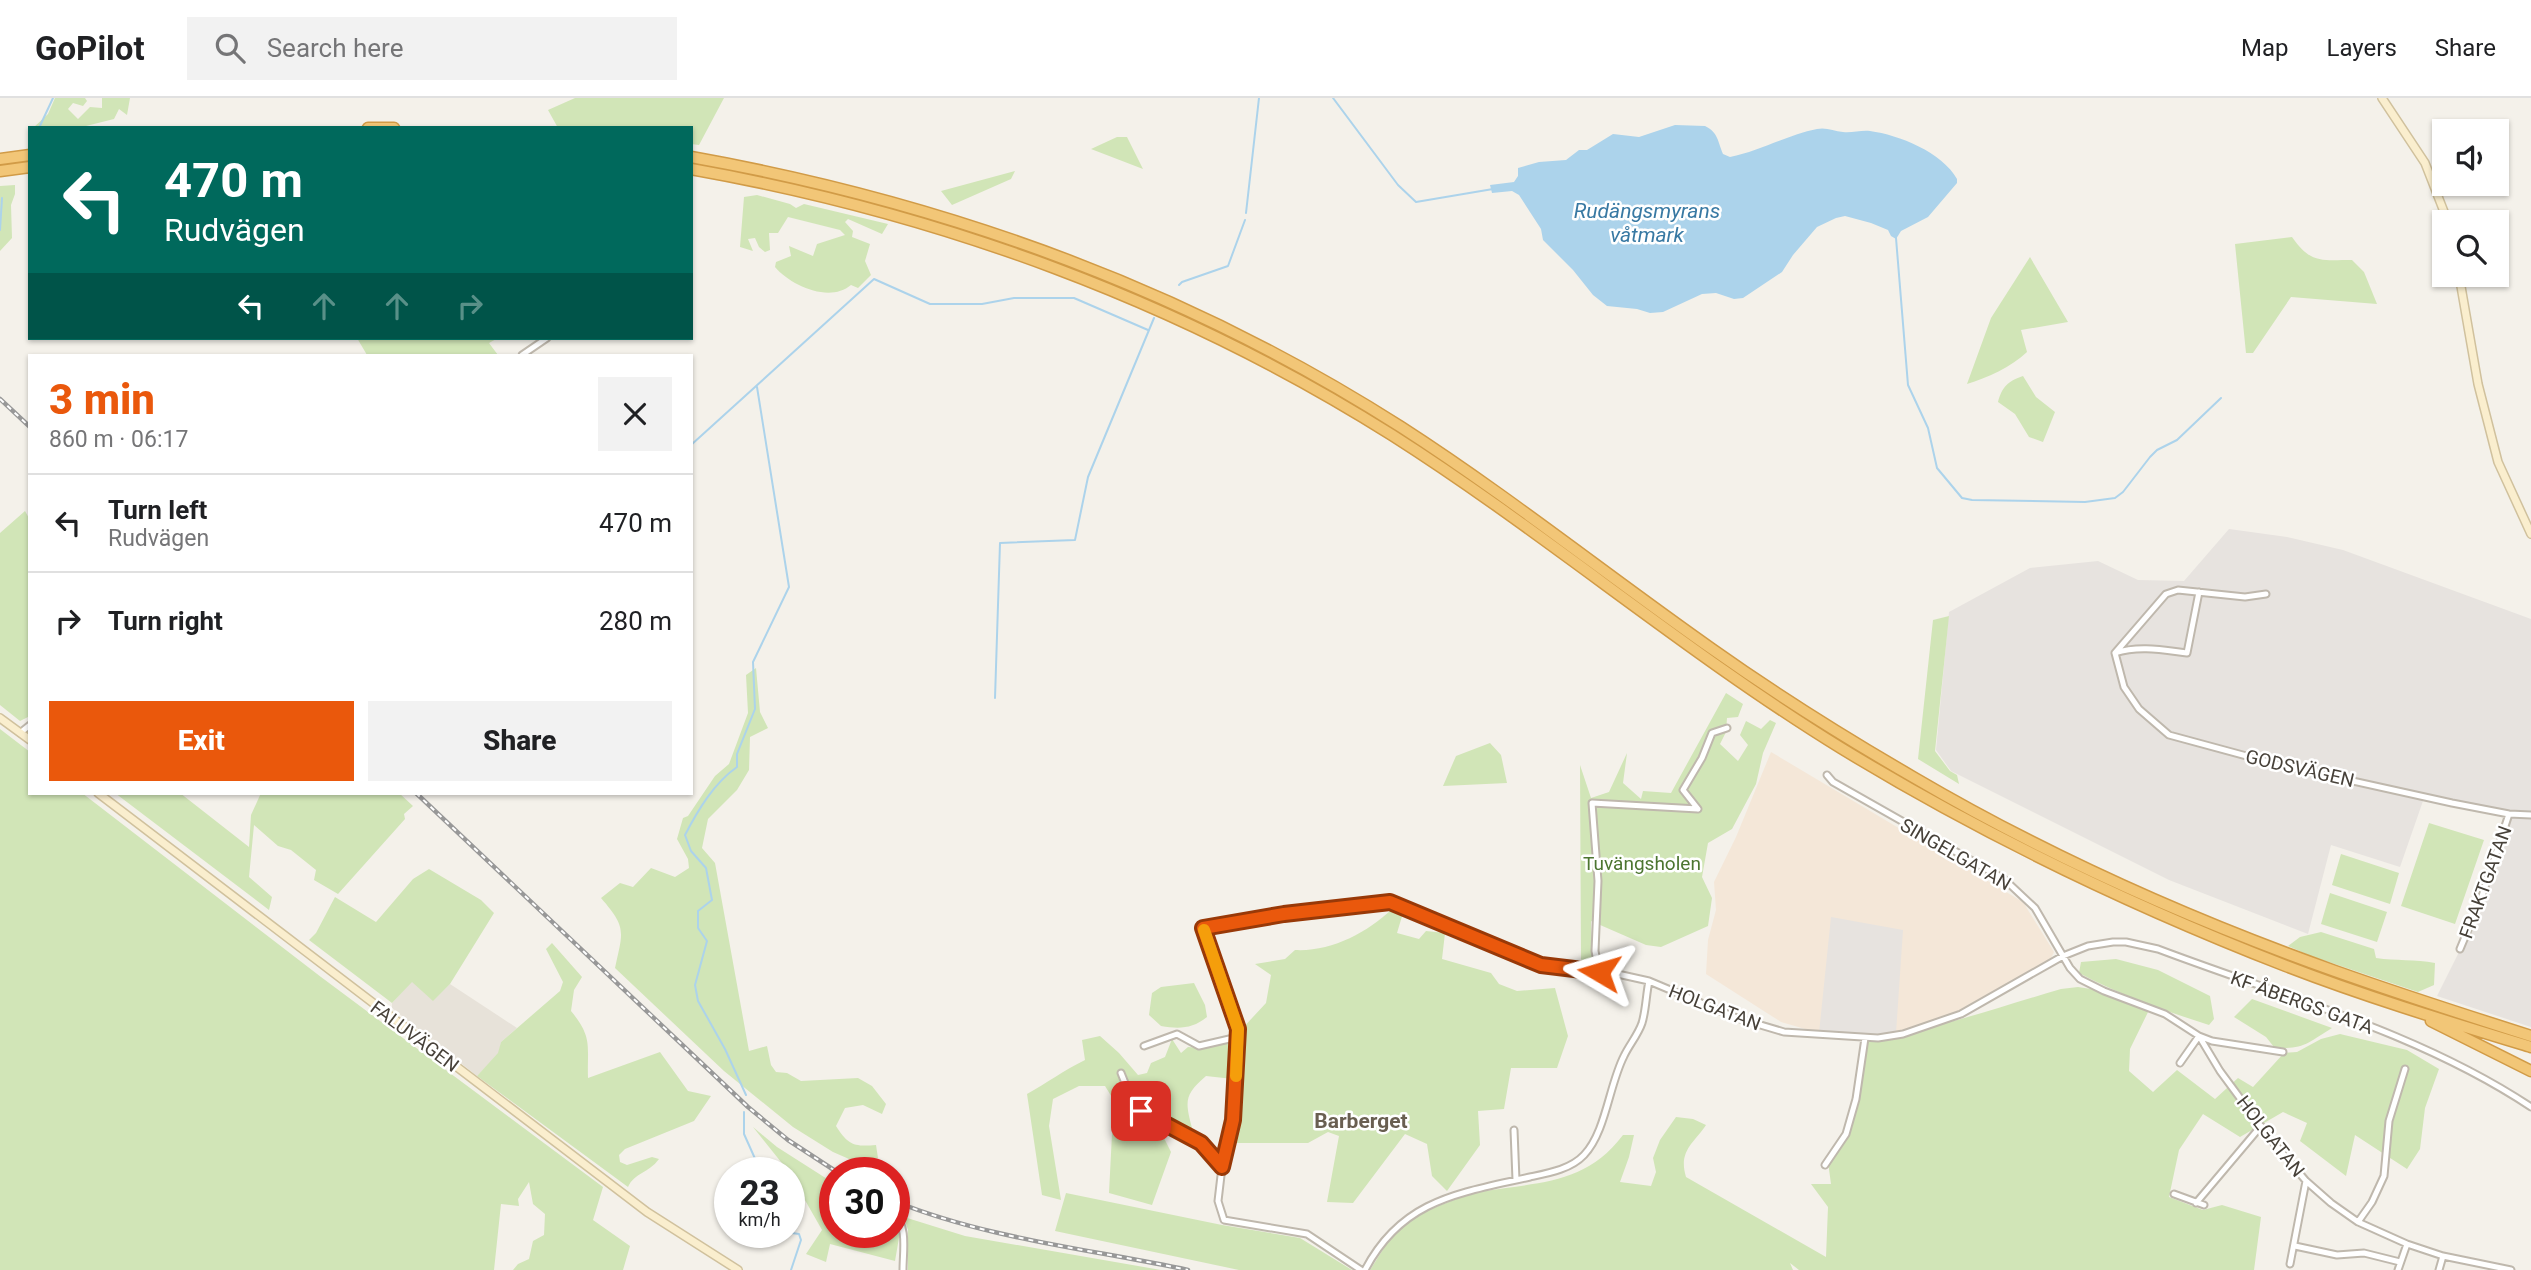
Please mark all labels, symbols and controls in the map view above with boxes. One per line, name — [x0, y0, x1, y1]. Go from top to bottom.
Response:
search box — [187, 17, 677, 80]
text: GoPilot — [35, 29, 145, 68]
icon: search — [211, 29, 249, 67]
text: Search here — [267, 33, 403, 63]
text: Map — [2241, 34, 2289, 62]
text: Layers — [2327, 34, 2397, 62]
text: Share — [2435, 34, 2496, 62]
map controls — [2432, 119, 2509, 287]
button: sound — [2432, 119, 2509, 196]
text: 470 m — [164, 152, 303, 209]
icon: left — [49, 154, 140, 245]
water label: Rudängsmyrans våtmark — [1574, 199, 1720, 247]
button: search — [2432, 210, 2509, 287]
text: Rudvägen — [164, 211, 305, 249]
icon: left — [232, 287, 270, 325]
icon: ahead — [305, 287, 343, 325]
icon: ahead — [378, 287, 416, 325]
icon: right — [451, 287, 489, 325]
text: 3 min — [49, 375, 155, 424]
button: close — [598, 377, 672, 451]
text: 860 m · 06:17 — [49, 426, 188, 453]
text: Turn left — [108, 495, 207, 525]
icon: left — [49, 504, 87, 542]
text: 470 m — [599, 508, 672, 538]
text: Rudvägen — [108, 525, 209, 552]
icon: right — [49, 602, 87, 640]
text: Turn right — [108, 606, 223, 636]
text: 280 m — [599, 606, 672, 636]
button: Exit — [49, 701, 354, 781]
button: Share — [368, 701, 672, 781]
street label: GODSVÄGEN — [2243, 745, 2356, 792]
street label: SINGELGATAN — [1896, 813, 2015, 895]
street label: FRAKTGATAN — [2454, 823, 2517, 942]
park label: Tuvängsholen — [1583, 852, 1701, 875]
position arrow — [1562, 935, 1636, 1009]
street label: KF ÅBERGS GATA — [2227, 966, 2377, 1039]
street label: HOLGATAN — [1665, 979, 1764, 1036]
street label: FALUVÄGEN — [366, 996, 463, 1077]
pin — [1111, 1081, 1171, 1141]
street label: HOLGATAN — [2232, 1091, 2310, 1182]
icon: arrive — [1122, 1092, 1160, 1130]
district label: Barberget — [1314, 1109, 1408, 1133]
speed limit sign: 30 — [819, 1157, 910, 1248]
text: 23 — [739, 1173, 780, 1214]
text: km/h — [738, 1209, 781, 1230]

